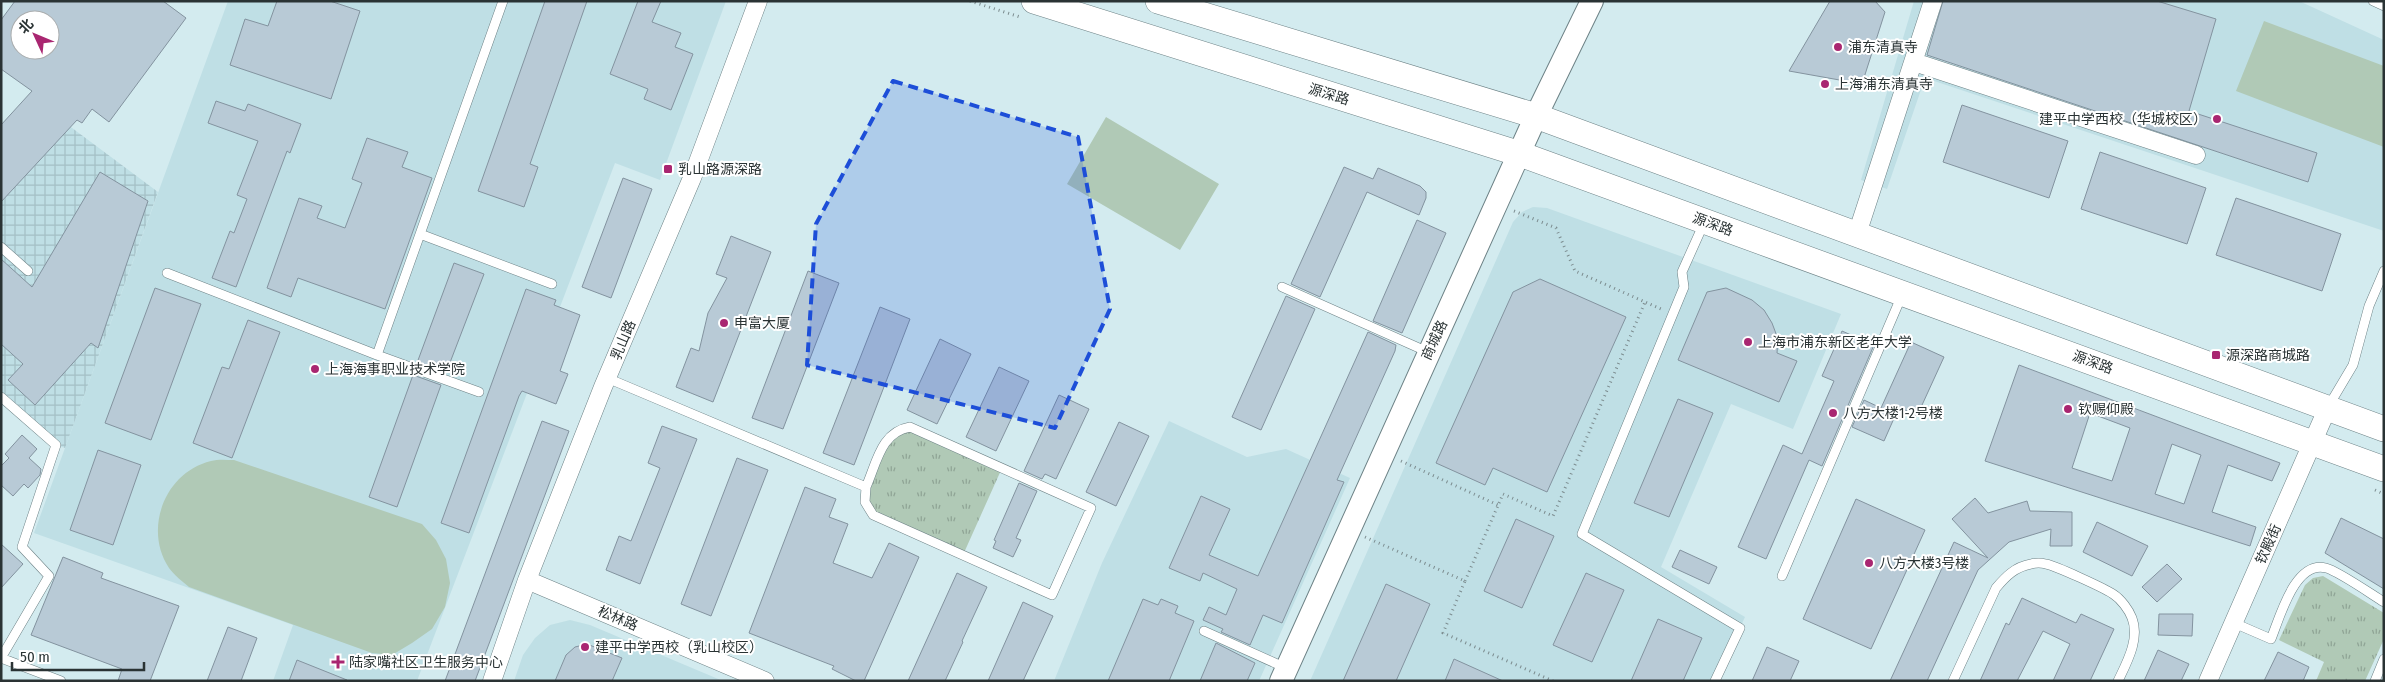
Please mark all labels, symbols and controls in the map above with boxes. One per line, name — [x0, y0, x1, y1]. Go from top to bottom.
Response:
north arrow — [10, 10, 60, 60]
text: 北 — [15, 15, 37, 37]
place label: 浦东清真寺 — [1848, 39, 1918, 56]
marker: 浦东清真寺 — [1832, 41, 1844, 53]
place label: 上海浦东清真寺 — [1835, 76, 1933, 93]
marker: 上海浦东清真寺 — [1819, 78, 1831, 90]
street label: 源深路 — [1306, 80, 1351, 109]
place label: 建平中学西校（华城校区） — [2039, 111, 2207, 128]
marker: 建平中学西校（华城校区） — [2211, 113, 2223, 125]
place label: 乳山路源深路 — [678, 161, 762, 178]
marker: 乳山路源深路 — [662, 163, 674, 175]
street label: 源深路 — [1690, 209, 1735, 240]
place label: 申富大厦 — [734, 315, 790, 332]
marker: 申富大厦 — [718, 317, 730, 329]
street label: 乳山路 — [607, 318, 639, 363]
street label: 商城路 — [1418, 318, 1451, 363]
place label: 上海市浦东新区老年大学 — [1758, 334, 1912, 351]
marker: 上海市浦东新区老年大学 — [1742, 336, 1754, 348]
street label: 源深路 — [2070, 347, 2115, 378]
place label: 源深路商城路 — [2226, 347, 2310, 364]
marker: 源深路商城路 — [2210, 349, 2222, 361]
place label: 上海海事职业技术学院 — [325, 361, 465, 378]
marker: 上海海事职业技术学院 — [309, 363, 321, 375]
place label: 钦赐仰殿 — [2078, 401, 2134, 418]
marker: 钦赐仰殿 — [2062, 403, 2074, 415]
place label: 八方大楼1-2号楼 — [1843, 405, 1943, 422]
marker: 八方大楼1-2号楼 — [1827, 407, 1839, 419]
street label: 钦殿街 — [2252, 522, 2285, 567]
place label: 八方大楼3号楼 — [1879, 555, 1969, 572]
marker: 八方大楼3号楼 — [1863, 557, 1875, 569]
street label: 松林路 — [595, 602, 640, 634]
place label: 建平中学西校（乳山校区） — [595, 639, 763, 656]
scale bar — [12, 640, 145, 672]
marker: 建平中学西校（乳山校区） — [579, 641, 591, 653]
text: 50 m — [20, 648, 50, 666]
place label: 陆家嘴社区卫生服务中心 — [349, 654, 503, 671]
marker: 陆家嘴社区卫生服务中心 — [331, 655, 345, 669]

